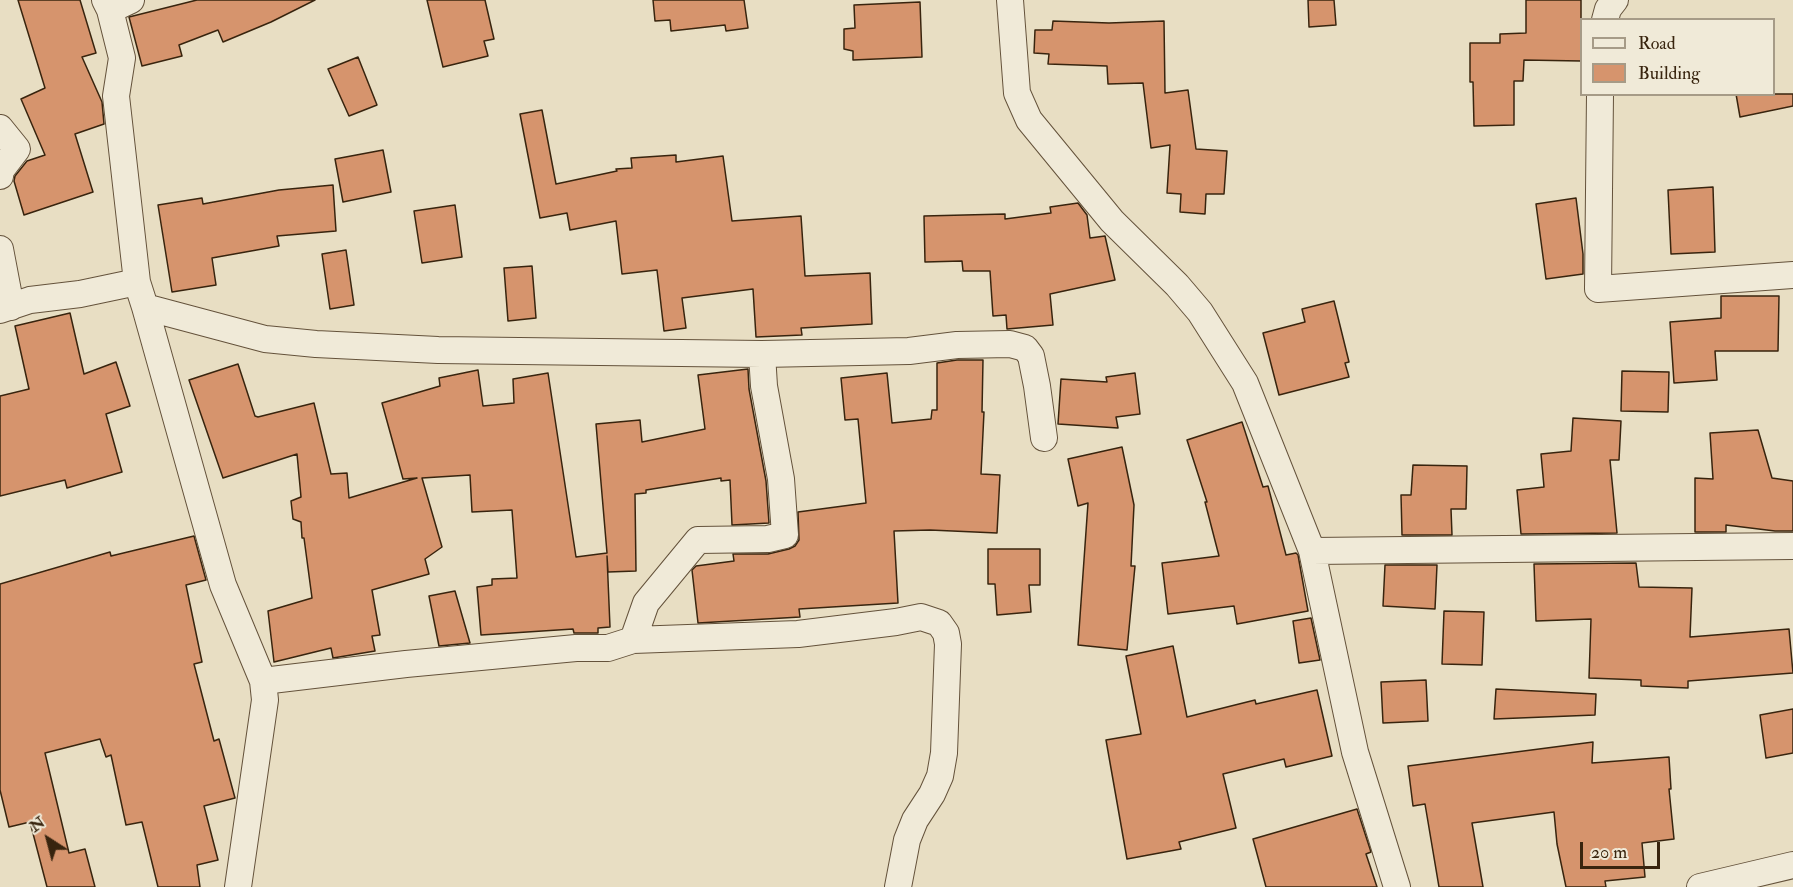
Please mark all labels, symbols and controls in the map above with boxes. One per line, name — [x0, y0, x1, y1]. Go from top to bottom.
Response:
legend — [1580, 18, 1775, 96]
text: Road — [1638, 32, 1676, 55]
text: Building — [1638, 62, 1700, 85]
north arrow — [18, 809, 78, 869]
text: N — [26, 812, 49, 837]
scale bar — [1583, 830, 1662, 868]
text: 20 m — [1591, 841, 1627, 864]

